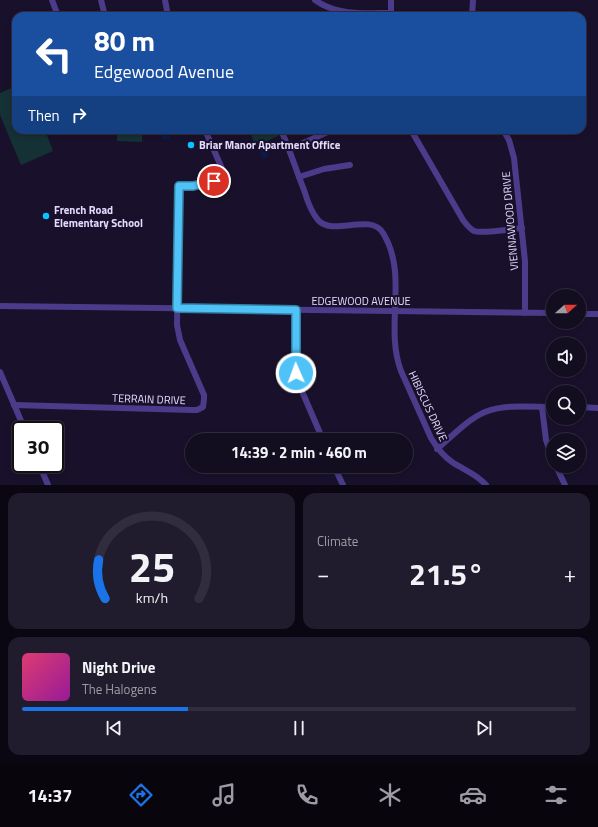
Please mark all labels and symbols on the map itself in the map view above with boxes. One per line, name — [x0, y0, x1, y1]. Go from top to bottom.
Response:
place label: Briar Manor Apartment Office — [199, 137, 341, 153]
marker: Briar Manor Apartment Office — [186, 140, 196, 150]
pin — [197, 164, 231, 198]
street label: VIENNAWOOD DRIVE — [498, 171, 522, 271]
place label: French Road Elementary School — [54, 202, 143, 231]
marker: French Road Elementary School — [41, 211, 51, 221]
north arrow — [546, 289, 586, 329]
street label: EDGEWOOD AVENUE — [311, 293, 411, 309]
position arrow — [275, 352, 317, 394]
street label: HIBISCUS DRIVE — [405, 368, 451, 444]
street label: TERRAIN DRIVE — [112, 390, 186, 408]
speed limit sign: 30 — [12, 421, 64, 473]

